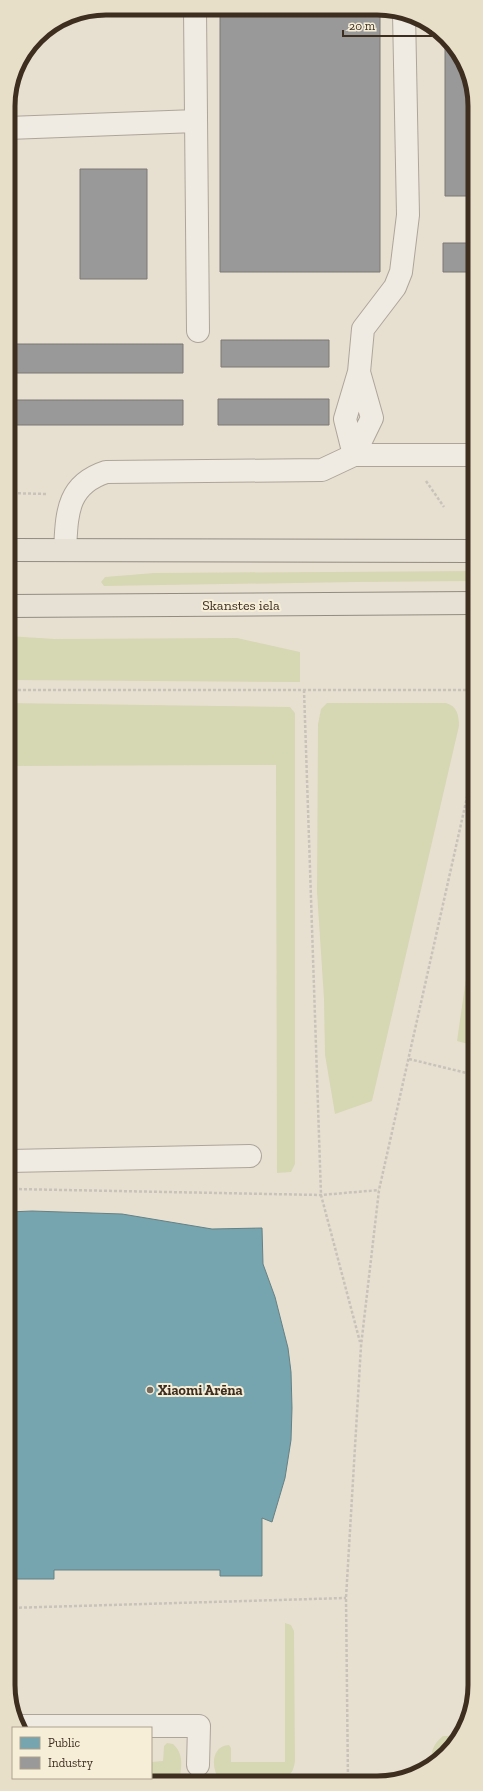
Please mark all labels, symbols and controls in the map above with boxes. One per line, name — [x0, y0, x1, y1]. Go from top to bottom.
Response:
scale bar — [343, 12, 431, 38]
text: 20 m — [349, 19, 376, 33]
street label: Skanstes iela — [202, 597, 280, 614]
place label: Xiaomi Arēna — [158, 1382, 243, 1399]
marker: Xiaomi Arēna — [145, 1385, 155, 1395]
legend — [12, 1727, 152, 1779]
text: Public — [48, 1736, 81, 1750]
text: Industry — [48, 1756, 94, 1770]

